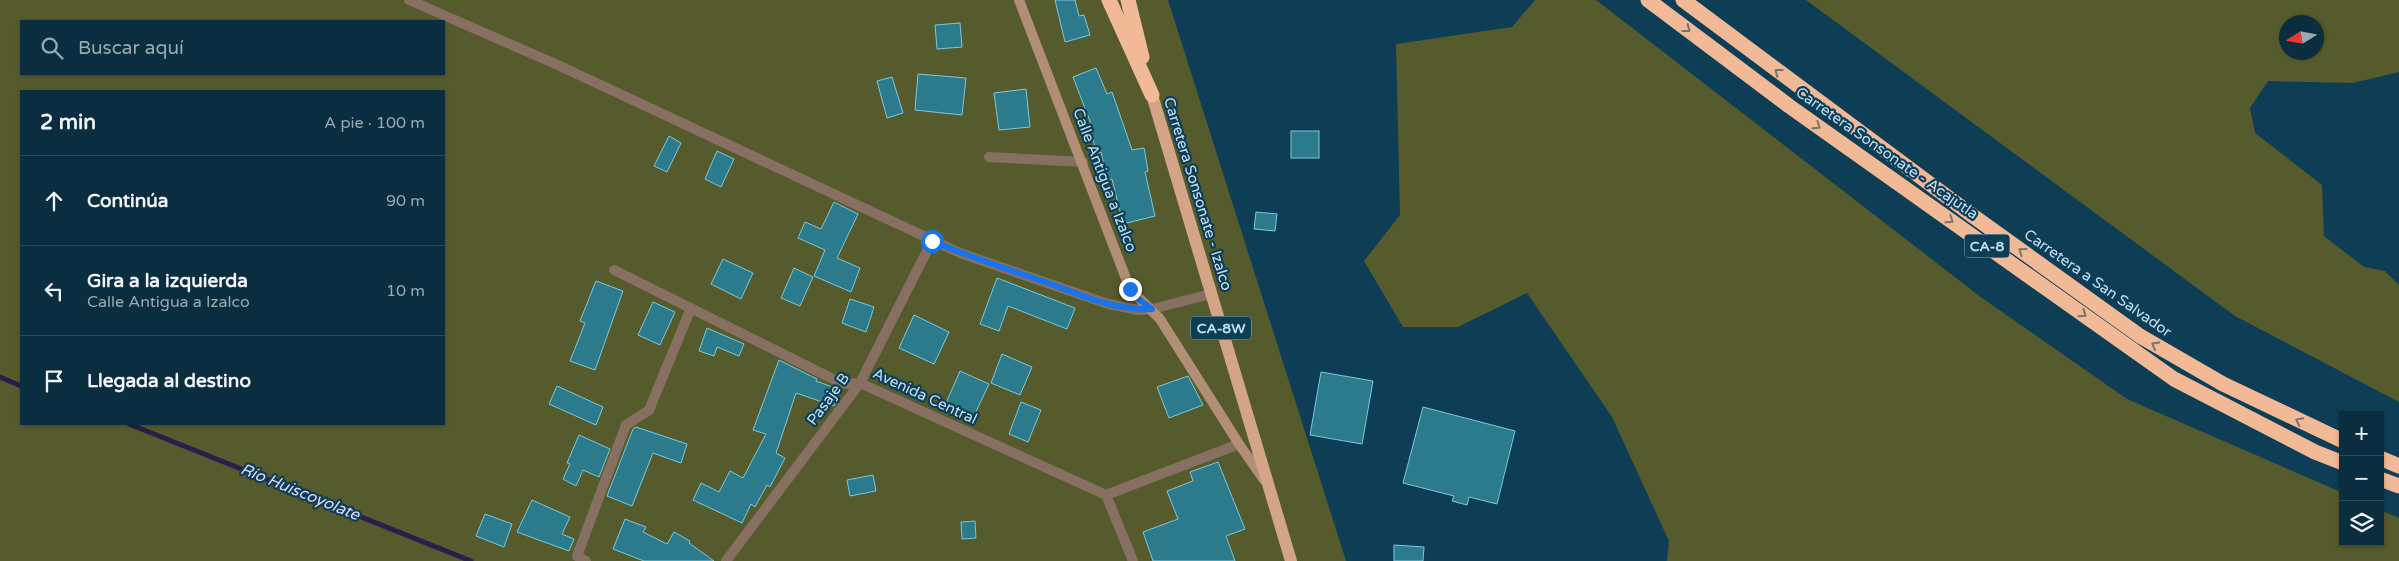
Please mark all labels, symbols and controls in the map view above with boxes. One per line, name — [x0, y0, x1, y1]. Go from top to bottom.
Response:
north arrow — [2279, 15, 2324, 60]
search box — [20, 20, 445, 75]
one-way arrow — [1681, 23, 1691, 32]
icon: search — [38, 34, 66, 62]
text: Buscar aquí — [78, 37, 184, 59]
one-way arrow — [1774, 69, 1784, 78]
street label: Carretera Sonsonate - Acajutla — [1792, 83, 1982, 223]
street label: Carretera Sonsonate - Izalco — [1160, 95, 1236, 293]
street label: Calle Antigua a Izalco — [1069, 106, 1141, 254]
text: 2 min — [40, 110, 96, 135]
text: A pie · 100 m — [324, 113, 425, 133]
one-way arrow — [1812, 120, 1821, 129]
icon: ahead — [40, 187, 68, 215]
text: Continúa — [87, 190, 169, 212]
text: 90 m — [386, 191, 425, 211]
one-way arrow — [1944, 214, 1954, 223]
street label: Carretera a San Salvador — [2021, 225, 2175, 341]
route start — [921, 230, 944, 253]
road number: CA-8 — [1964, 235, 2010, 258]
one-way arrow — [2019, 249, 2028, 257]
text: Gira a la izquierda — [87, 270, 248, 292]
icon: left — [40, 277, 68, 305]
route end — [1119, 278, 1142, 301]
text: 10 m — [386, 281, 425, 301]
text: Calle Antigua a Izalco — [87, 292, 250, 312]
one-way arrow — [2077, 308, 2086, 317]
road number: CA-8W — [1191, 316, 1251, 339]
one-way arrow — [2152, 341, 2161, 351]
street label: Avenida Central — [870, 364, 980, 428]
icon: arrive — [40, 367, 68, 395]
street label: Pasaje B — [803, 369, 853, 429]
text: Llegada al destino — [87, 370, 251, 392]
map controls — [2339, 411, 2384, 546]
button: + — [2339, 411, 2384, 456]
one-way arrow — [2295, 417, 2304, 427]
button: − — [2339, 456, 2384, 501]
water label: Río Huiscoyolate — [238, 459, 363, 525]
button: layers — [2339, 501, 2384, 546]

